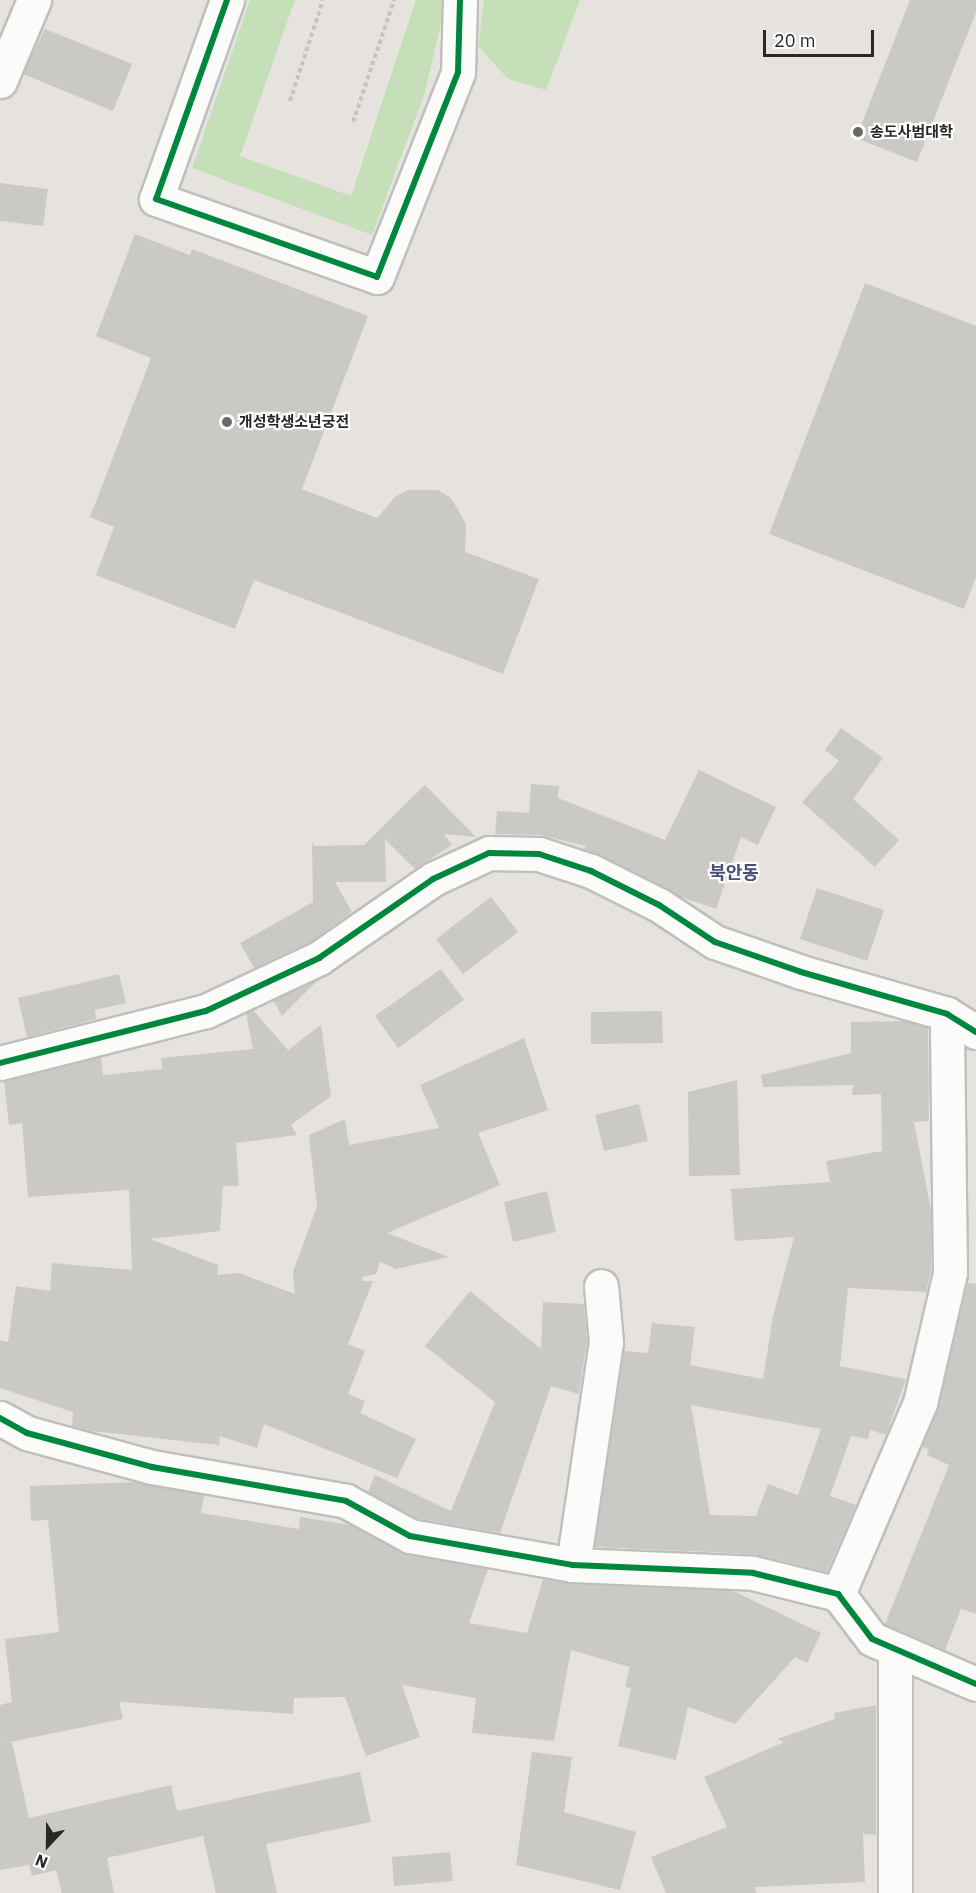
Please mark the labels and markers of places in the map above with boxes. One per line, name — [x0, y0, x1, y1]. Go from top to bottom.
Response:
place label: 송도사범대학 — [870, 123, 953, 141]
marker: 송도사범대학 — [851, 125, 865, 139]
place label: 개성학생소년궁전 — [239, 413, 349, 431]
marker: 개성학생소년궁전 — [220, 415, 234, 429]

